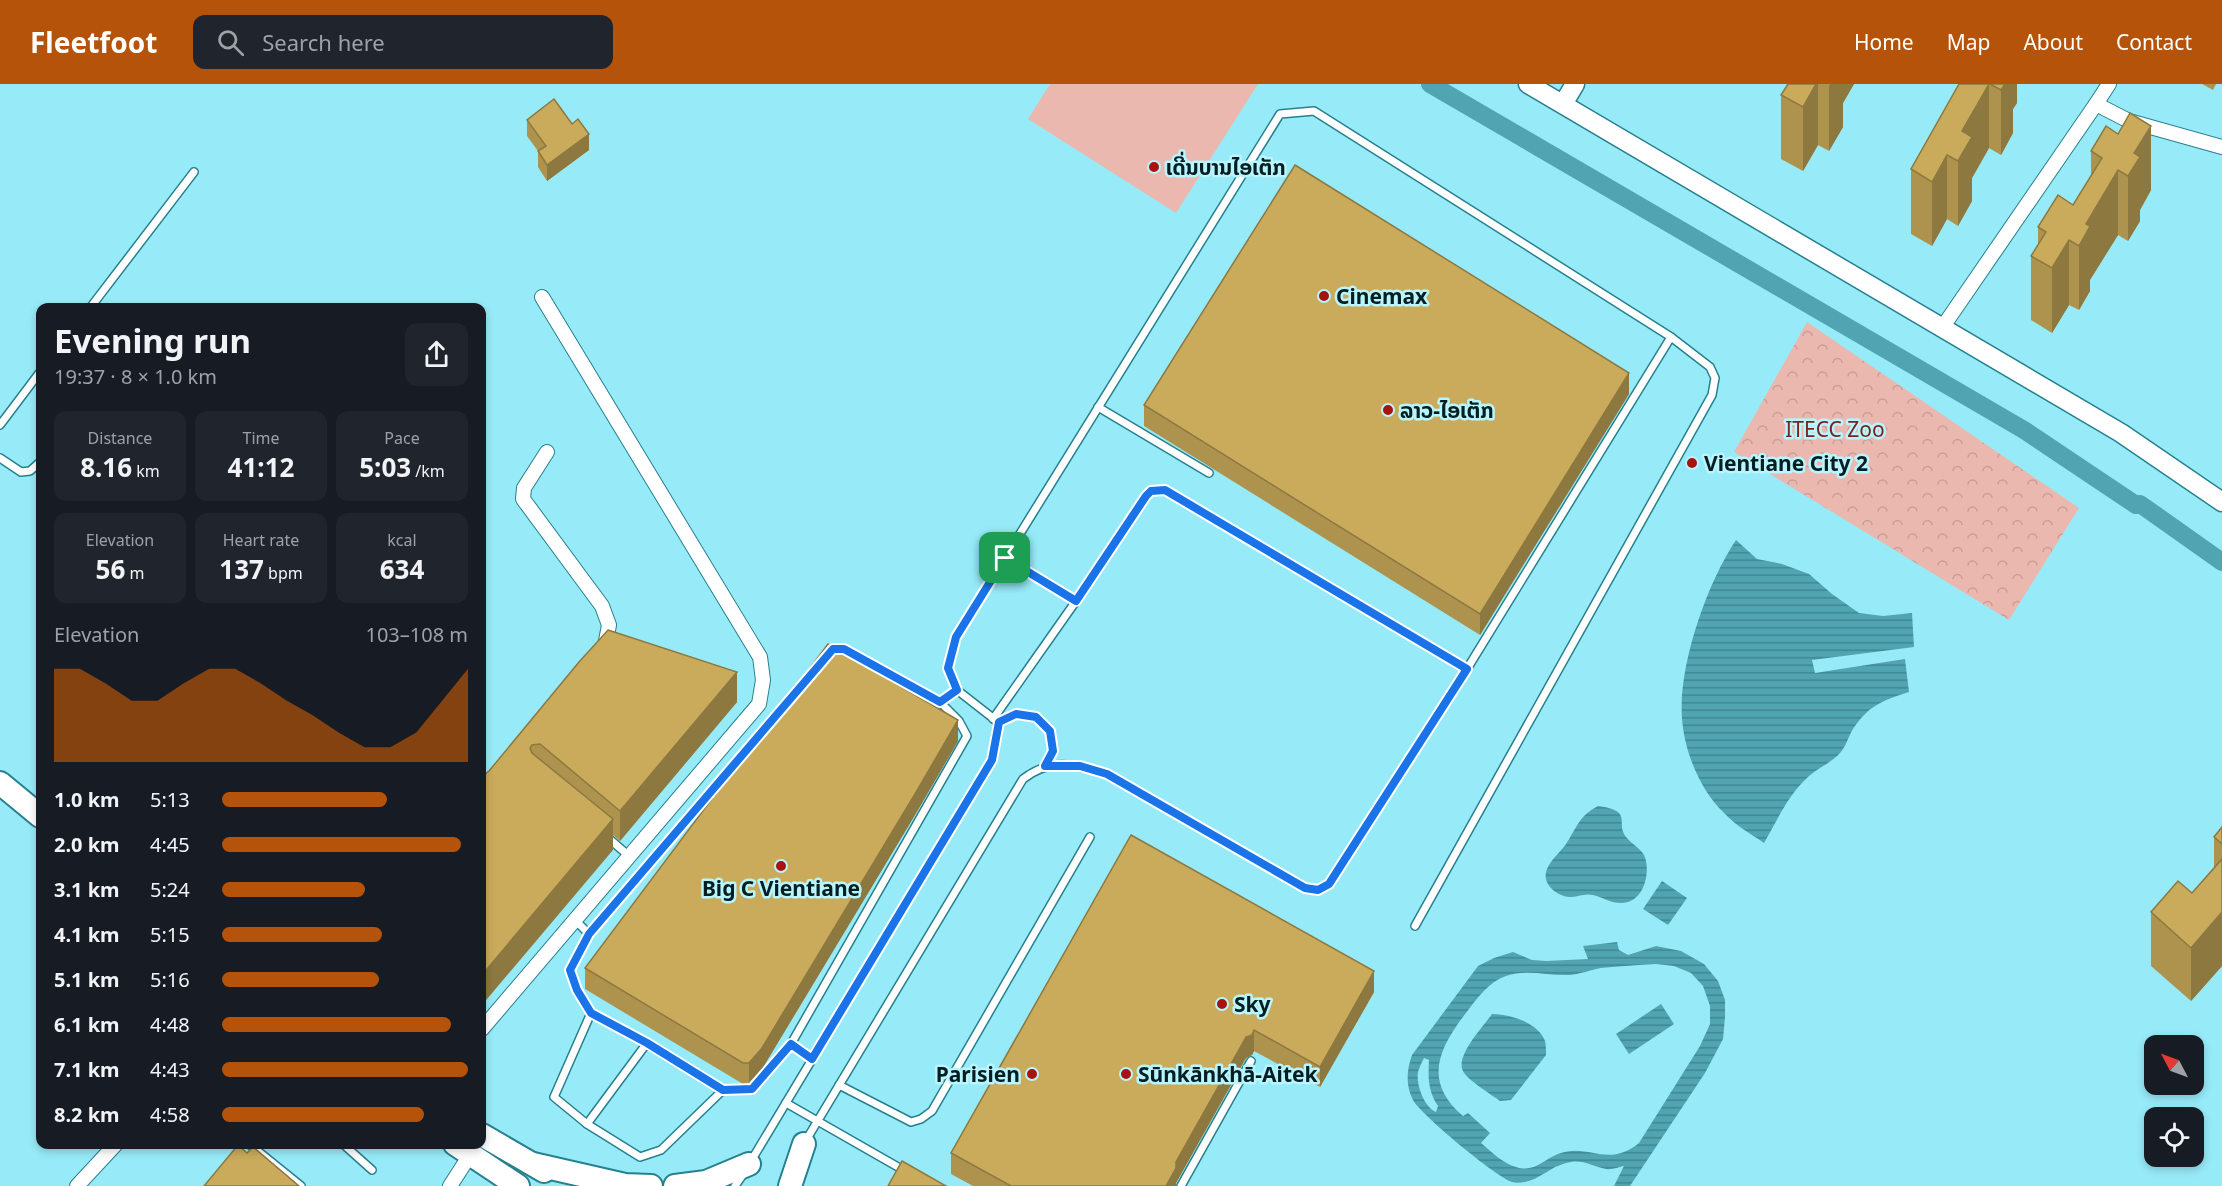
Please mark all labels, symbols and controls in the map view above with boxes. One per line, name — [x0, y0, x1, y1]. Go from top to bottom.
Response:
search box — [193, 15, 613, 69]
text: Fleetfoot — [30, 23, 157, 61]
icon: search — [214, 26, 247, 59]
text: Search here — [262, 27, 385, 57]
text: Home — [1854, 28, 1914, 56]
text: Map — [1947, 28, 1990, 56]
text: About — [2023, 28, 2083, 56]
text: Contact — [2116, 28, 2192, 56]
place label: ເດີ່ນບານໄອເຕັກ — [1166, 151, 1286, 181]
marker: ເດີ່ນບານໄອເຕັກ — [1147, 160, 1161, 174]
place label: Cinemax — [1336, 282, 1428, 310]
marker: Cinemax — [1317, 289, 1331, 303]
text: Evening run — [54, 318, 251, 363]
button: share — [405, 323, 468, 386]
text: 19:37 · 8 × 1.0 km — [54, 363, 217, 390]
place label: ລາວ-ໄອເຕັກ — [1400, 396, 1494, 424]
marker: ລາວ-ໄອເຕັກ — [1381, 403, 1395, 417]
park label: ITECC Zoo — [1785, 415, 1885, 443]
text: Distance — [88, 427, 152, 449]
text: Time — [242, 427, 280, 449]
text: Pace — [384, 427, 420, 449]
text: 8.16 — [80, 449, 132, 485]
text: 41:12 — [228, 449, 294, 485]
text: 5:03 — [359, 449, 411, 485]
place label: Vientiane City 2 — [1704, 449, 1868, 477]
marker: Vientiane City 2 — [1685, 456, 1699, 470]
text: km — [132, 460, 160, 482]
text: /km — [411, 460, 445, 482]
text: Elevation — [86, 529, 154, 551]
text: Heart rate — [223, 529, 299, 551]
text: kcal — [387, 529, 417, 551]
pin — [979, 532, 1030, 583]
icon: arrive — [988, 541, 1021, 574]
text: 56 — [96, 551, 125, 587]
text: 137 — [219, 551, 264, 587]
text: 634 — [380, 551, 424, 587]
text: m — [125, 562, 144, 584]
text: bpm — [264, 562, 303, 584]
text: Elevation — [54, 621, 139, 648]
text: 103–108 m — [365, 621, 468, 648]
text: 1.0 km — [54, 786, 120, 813]
text: 5:13 — [150, 786, 190, 813]
text: 2.0 km — [54, 831, 120, 858]
text: 4:45 — [150, 831, 190, 858]
marker: Big C Vientiane — [774, 859, 788, 873]
place label: Big C Vientiane — [702, 874, 860, 902]
text: 3.1 km — [54, 876, 120, 903]
text: 5:24 — [150, 876, 190, 903]
text: 4.1 km — [54, 921, 120, 948]
text: 5:15 — [150, 921, 190, 948]
text: 5.1 km — [54, 966, 120, 993]
text: 5:16 — [150, 966, 190, 993]
place label: Sky — [1234, 990, 1271, 1018]
marker: Sky — [1215, 997, 1229, 1011]
text: 6.1 km — [54, 1011, 120, 1038]
text: 4:48 — [150, 1011, 190, 1038]
north arrow — [2144, 1035, 2204, 1095]
map controls — [2144, 1035, 2204, 1167]
text: 7.1 km — [54, 1056, 120, 1083]
text: 4:43 — [150, 1056, 190, 1083]
place label: Parisien — [936, 1060, 1020, 1088]
place label: Sūnkānkhā-Aitek — [1138, 1060, 1319, 1088]
marker: Parisien — [1025, 1067, 1039, 1081]
marker: Sūnkānkhā-Aitek — [1119, 1067, 1133, 1081]
text: 8.2 km — [54, 1101, 120, 1128]
text: 4:58 — [150, 1101, 190, 1128]
button: locate — [2144, 1107, 2204, 1167]

